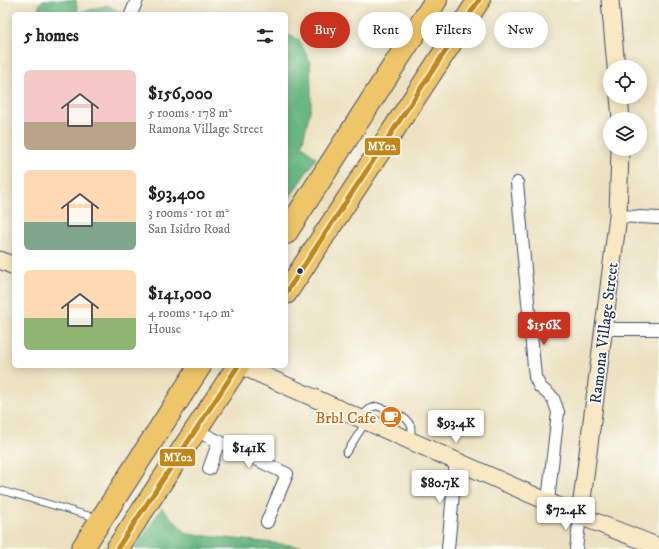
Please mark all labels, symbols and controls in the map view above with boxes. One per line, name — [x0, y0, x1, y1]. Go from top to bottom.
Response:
chip: Buy — [300, 12, 350, 48]
chip: Rent — [358, 12, 413, 48]
chip: Filters — [421, 12, 486, 48]
chip: New — [494, 12, 548, 48]
text: 5 homes — [24, 25, 79, 47]
icon: filters — [254, 25, 276, 47]
map controls — [603, 60, 647, 156]
button: locate — [603, 60, 647, 104]
text: $156,000 — [148, 83, 213, 105]
icon: home — [56, 86, 104, 134]
text: 5 rooms · 178 m² — [148, 105, 232, 121]
button: layers — [603, 112, 647, 156]
text: Ramona Village Street — [148, 121, 263, 137]
line badge: MY02 — [364, 137, 401, 156]
text: MY02 — [368, 140, 397, 154]
text: $93,400 — [148, 183, 205, 205]
icon: home — [56, 186, 104, 234]
text: 3 rooms · 101 m² — [148, 205, 229, 221]
text: San Isidro Road — [148, 221, 230, 237]
street label: Ramona Village Street — [585, 261, 623, 405]
unlabelled marker — [295, 266, 305, 276]
text: $141,000 — [148, 283, 212, 305]
icon: home — [56, 286, 104, 334]
text: 4 rooms · 140 m² — [148, 305, 234, 321]
pin: $156K — [516, 312, 572, 346]
text: $156K — [527, 317, 561, 333]
text: House — [148, 321, 181, 337]
cafe icon: Brbl Cafe — [378, 404, 404, 430]
place label: Brbl Cafe — [315, 408, 376, 428]
pin: $93.4K — [423, 410, 489, 444]
text: $93.4K — [437, 415, 475, 431]
pin: $141K — [221, 435, 277, 469]
text: $141K — [232, 440, 266, 456]
line badge: MY02 — [159, 448, 196, 467]
text: MY02 — [164, 451, 193, 465]
pin: $80.7K — [407, 470, 473, 504]
text: $80.7K — [421, 475, 459, 491]
pin: $72.4K — [533, 497, 599, 531]
text: $72.4K — [546, 502, 586, 518]

